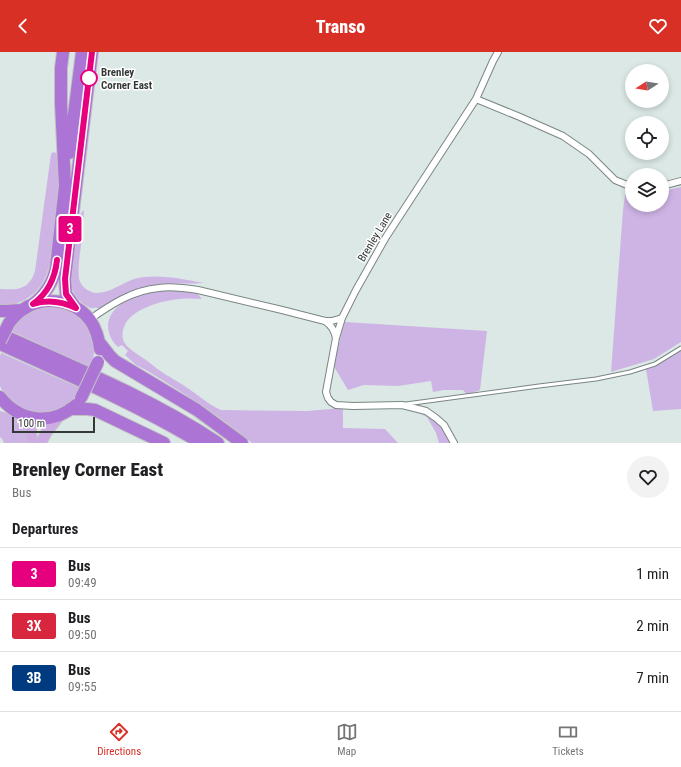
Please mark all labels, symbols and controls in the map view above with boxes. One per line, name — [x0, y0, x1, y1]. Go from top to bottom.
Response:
icon: back — [12, 15, 34, 37]
icon: heart — [647, 15, 669, 37]
text: Transo — [316, 16, 365, 37]
north arrow — [625, 64, 669, 108]
map controls — [625, 64, 669, 212]
place label: Brenley Corner East — [101, 66, 153, 92]
marker: Brenley Corner East — [80, 69, 98, 87]
button: locate — [625, 116, 669, 160]
button: layers — [625, 168, 669, 212]
street label: Brenley Lane — [355, 210, 395, 264]
line badge: 3 — [57, 216, 83, 242]
text: 3 — [66, 221, 74, 237]
scale bar — [12, 415, 95, 434]
text: 100 m — [18, 417, 45, 430]
button: heart — [627, 456, 669, 498]
text: Brenley Corner East — [12, 458, 163, 481]
text: Bus — [12, 485, 31, 500]
text: Departures — [12, 520, 78, 538]
text: Bus — [68, 557, 91, 575]
text: 1 min — [636, 565, 669, 583]
text: 3 — [30, 566, 38, 582]
text: 09:49 — [68, 575, 97, 590]
text: Bus — [68, 609, 91, 627]
text: 2 min — [636, 617, 669, 635]
text: 3X — [27, 618, 41, 634]
text: 09:50 — [68, 627, 97, 642]
text: Bus — [68, 661, 91, 679]
text: 7 min — [636, 669, 669, 687]
text: 3B — [27, 670, 41, 686]
text: 09:55 — [68, 679, 97, 694]
tab: Directions — [97, 721, 141, 758]
tab: Map — [336, 721, 358, 758]
tab: Tickets — [552, 721, 584, 758]

